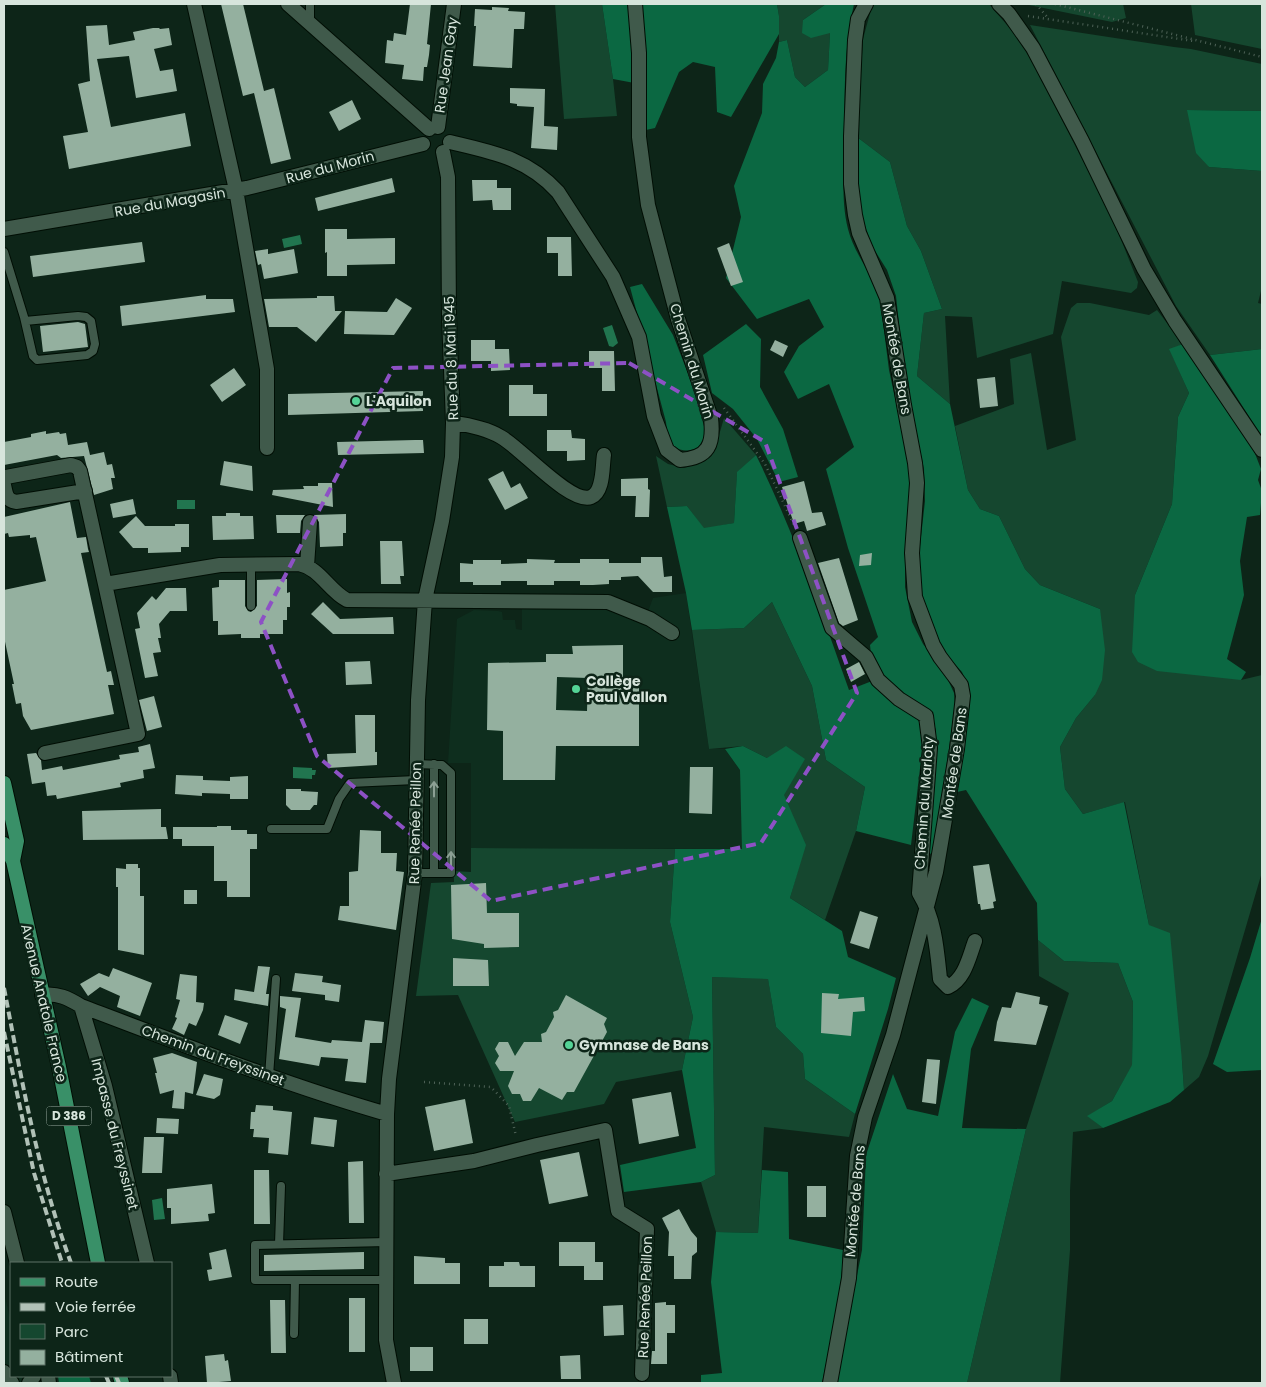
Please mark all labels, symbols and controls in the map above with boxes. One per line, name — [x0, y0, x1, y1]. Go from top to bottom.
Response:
street label: Rue Jean Gay — [429, 16, 463, 114]
street label: Rue du Morin — [284, 146, 376, 188]
street label: Rue du Magasin — [113, 182, 227, 222]
street label: Rue du 8 Mai 1945 — [439, 296, 463, 420]
street label: Chemin du Morin — [665, 301, 719, 421]
street label: Montée de Bans — [877, 302, 917, 416]
place label: L'Aquilon — [366, 391, 432, 411]
marker: L'Aquilon — [350, 395, 362, 407]
place label: Collège Paul Vallon — [586, 671, 667, 707]
marker: Collège Paul Vallon — [570, 683, 582, 695]
street label: Montée de Bans — [936, 706, 972, 820]
street label: Chemin du Marloty — [909, 736, 939, 870]
street label: Rue Renée Peillon — [404, 762, 426, 884]
one-way arrow — [429, 782, 439, 798]
one-way arrow — [446, 852, 456, 868]
street label: Avenue Anatole France — [16, 922, 72, 1084]
street label: Chemin du Freyssinet — [139, 1020, 287, 1090]
place label: Gymnase de Bans — [579, 1035, 709, 1055]
marker: Gymnase de Bans — [563, 1039, 575, 1051]
street label: Impasse du Freyssinet — [86, 1056, 144, 1212]
road number: D 386 — [46, 1106, 92, 1126]
street label: Montée de Bans — [840, 1144, 870, 1258]
street label: Rue Renée Peillon — [633, 1236, 657, 1358]
legend — [10, 1262, 172, 1377]
text: Route — [55, 1271, 98, 1292]
text: Voie ferrée — [55, 1296, 136, 1317]
text: Parc — [55, 1321, 89, 1342]
text: Bâtiment — [55, 1346, 123, 1367]

